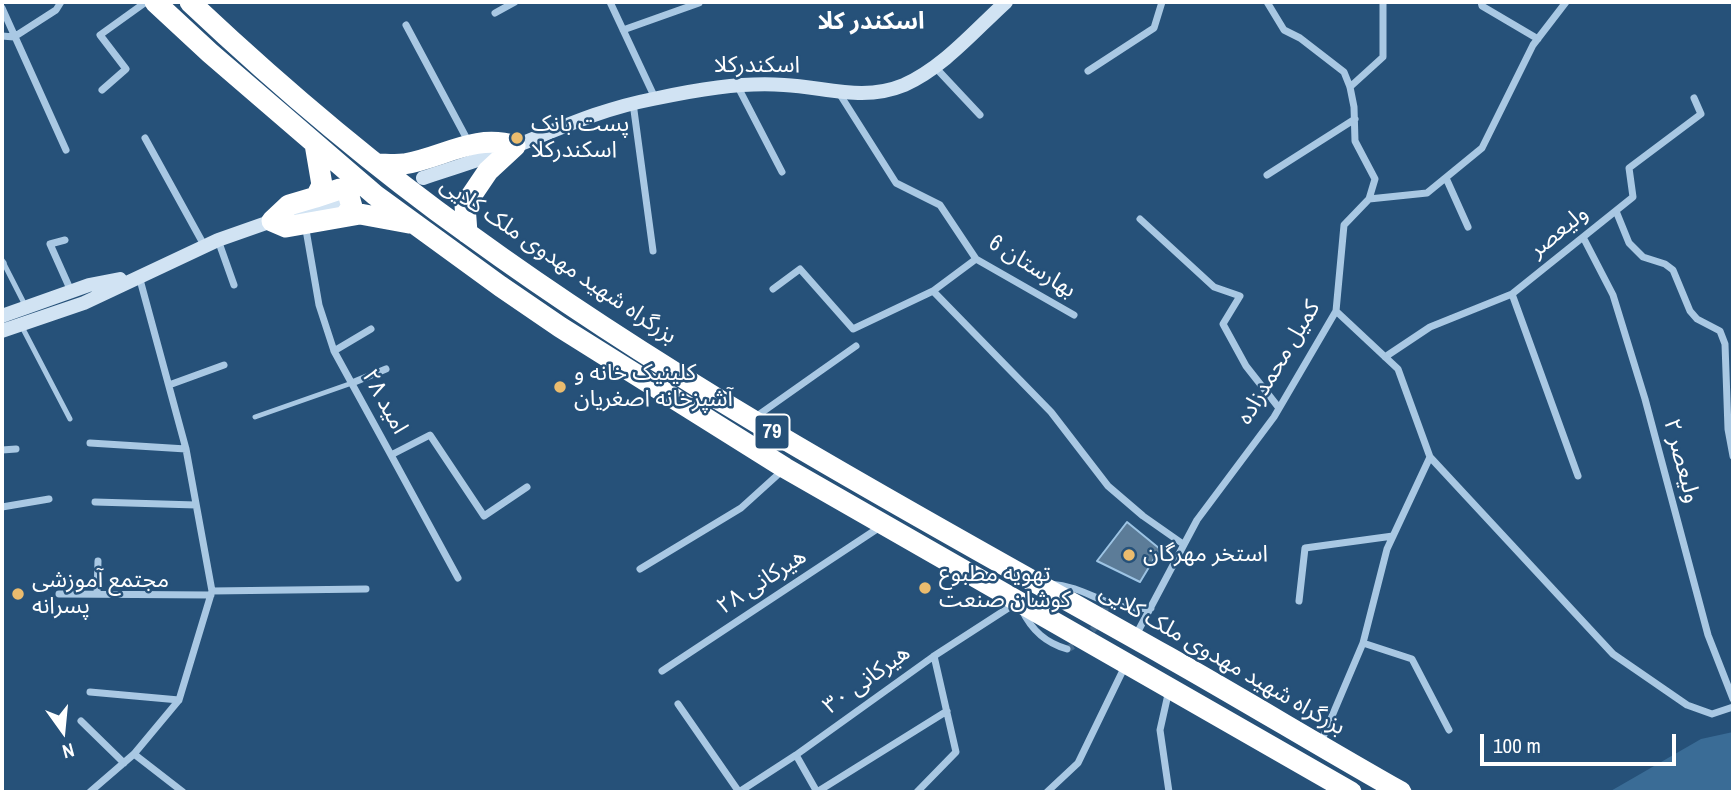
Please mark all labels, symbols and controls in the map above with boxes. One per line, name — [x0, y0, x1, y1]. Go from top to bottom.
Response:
district label: اسکندر کلا — [818, 9, 924, 37]
street label: اسکندرکلا — [714, 52, 800, 80]
place label: پست بانک اسکندرکلا — [531, 111, 629, 165]
marker: پست بانک اسکندرکلا — [509, 130, 525, 146]
street label: بزرگراه شهید مهدوی ملک کلایی — [435, 171, 681, 351]
street label: ولیعصر — [1524, 200, 1594, 264]
street label: بهارستان 6 — [984, 230, 1080, 304]
street label: کمیل محمدزاده — [1231, 296, 1327, 430]
place label: کلینیک خانه و آشپزخانه اصغریان — [574, 360, 733, 414]
street label: امید ۲۸ — [355, 365, 413, 439]
marker: کلینیک خانه و آشپزخانه اصغریان — [552, 379, 568, 395]
road number: 79 — [754, 414, 790, 450]
street label: ولیعصر ۲ — [1657, 416, 1705, 506]
place label: استخر مهرگان — [1143, 541, 1268, 569]
street label: هیرکانی ۲۸ — [712, 543, 812, 621]
marker: استخر مهرگان — [1121, 547, 1137, 563]
place label: تهویه مطبوع کوشان صنعت — [939, 561, 1071, 615]
place label: مجتمع آموزشی پسرانه — [32, 567, 169, 621]
street label: بزرگراه شهید مهدوی ملک کلایی — [1094, 578, 1350, 742]
marker: تهویه مطبوع کوشان صنعت — [917, 580, 933, 596]
marker: مجتمع آموزشی پسرانه — [10, 586, 26, 602]
street label: هیرکانی ۳۰ — [818, 639, 916, 721]
north arrow — [28, 696, 98, 766]
scale bar — [1483, 720, 1679, 764]
text: 100 m — [1493, 731, 1541, 760]
text: N — [60, 737, 77, 765]

